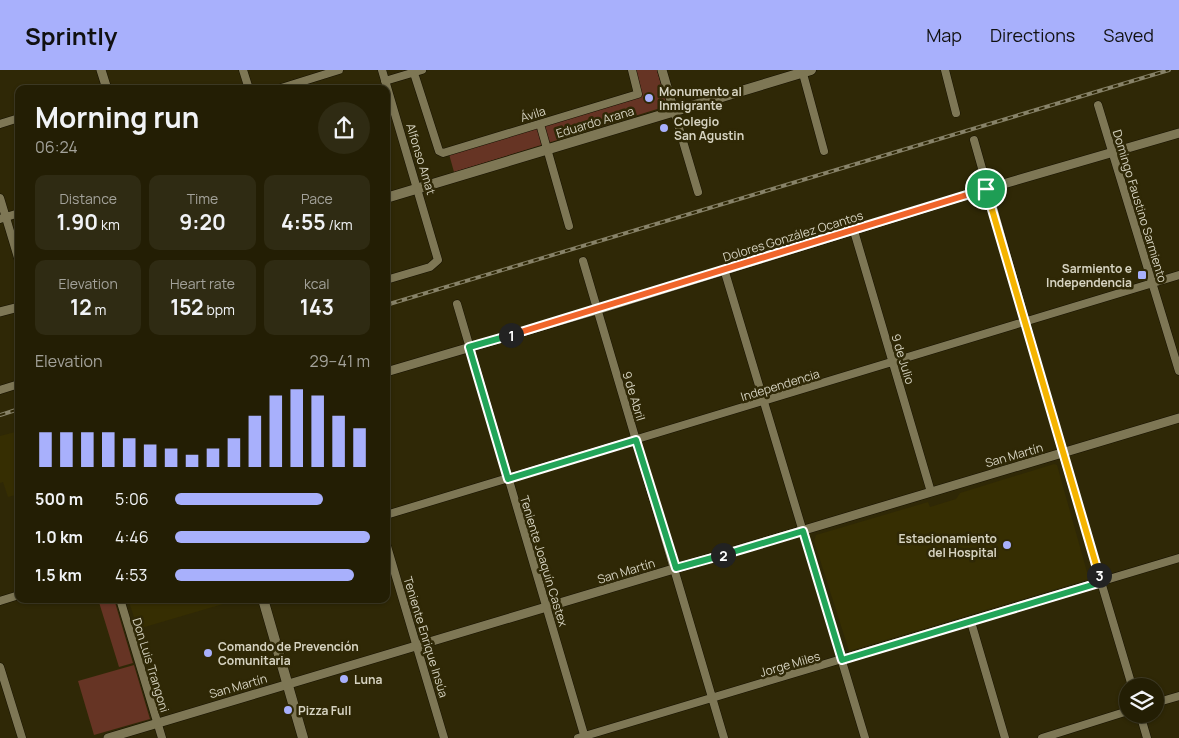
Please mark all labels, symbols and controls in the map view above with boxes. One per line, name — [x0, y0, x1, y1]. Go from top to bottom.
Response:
text: Sprintly — [25, 19, 117, 52]
text: Map — [926, 23, 962, 47]
text: Directions — [990, 23, 1075, 47]
text: Saved — [1103, 23, 1154, 47]
place label: Monumento al Inmigrante — [659, 83, 742, 114]
marker: Monumento al Inmigrante — [643, 92, 655, 104]
text: Morning run — [35, 98, 199, 136]
button: share — [318, 102, 370, 154]
street label: Ávila — [518, 102, 548, 126]
street label: Eduardo Arana — [554, 102, 636, 142]
place label: Colegio San Agustin — [674, 113, 744, 144]
street label: Alfonso Amat — [402, 121, 440, 197]
marker: Colegio San Agustin — [658, 122, 670, 134]
street label: Domingo Faustino Sarmiento — [1109, 128, 1171, 284]
text: 06:24 — [35, 136, 78, 158]
pin — [965, 168, 1007, 210]
icon: arrive — [972, 175, 1000, 203]
text: Distance — [59, 189, 117, 208]
text: Time — [187, 189, 218, 208]
text: Pace — [301, 189, 333, 208]
street label: Dolores González Ocantos — [721, 207, 865, 265]
text: 1.90 — [57, 208, 98, 236]
text: 9:20 — [179, 208, 226, 236]
text: 4:55 — [281, 208, 326, 236]
text: km — [98, 215, 120, 234]
text: /km — [326, 215, 353, 234]
place label: Sarmiento e Independencia — [1046, 260, 1132, 291]
marker: Sarmiento e Independencia — [1136, 269, 1148, 281]
text: Elevation — [59, 274, 118, 293]
text: Heart rate — [170, 274, 235, 293]
text: kcal — [304, 274, 330, 293]
text: 12 — [70, 293, 92, 321]
text: 152 — [170, 293, 204, 321]
text: 143 — [300, 293, 334, 321]
text: m — [92, 300, 106, 319]
text: bpm — [204, 300, 235, 319]
pin: 1 — [498, 322, 524, 348]
text: 1 — [508, 326, 515, 345]
street label: 9 de Julio — [887, 332, 919, 386]
text: Elevation — [35, 350, 103, 372]
text: 29–41 m — [310, 350, 370, 372]
street label: Independencia — [738, 365, 822, 405]
street label: 9 de Abril — [618, 369, 650, 423]
street label: San Martín — [983, 439, 1045, 471]
text: 500 m — [35, 488, 83, 510]
text: 5:06 — [115, 488, 149, 510]
street label: Teniente Joaquín Castex — [516, 493, 572, 629]
text: 1.0 km — [35, 526, 83, 548]
text: 4:46 — [115, 526, 149, 548]
place label: Estacionamiento del Hospital — [898, 530, 997, 561]
marker: Estacionamiento del Hospital — [1001, 539, 1013, 551]
pin: 2 — [710, 542, 736, 568]
text: 2 — [719, 546, 728, 565]
street label: San Martín — [595, 554, 657, 588]
pin: 3 — [1086, 562, 1112, 588]
text: 1.5 km — [35, 564, 82, 586]
text: 4:53 — [115, 564, 147, 586]
text: 3 — [1095, 566, 1104, 585]
street label: Teniente Enrique Insúa — [399, 574, 453, 700]
street label: Don Luis Trangoni — [129, 616, 173, 714]
place label: Comando de Prevención Comunitaria — [218, 638, 359, 669]
marker: Comando de Prevención Comunitaria — [202, 647, 214, 659]
street label: Jorge Miles — [758, 647, 822, 681]
street label: San Martín — [207, 670, 269, 702]
place label: Luna — [354, 671, 382, 688]
marker: Luna — [338, 673, 350, 685]
map controls — [1119, 678, 1164, 723]
button: layers — [1119, 678, 1164, 723]
place label: Pizza Full — [298, 702, 351, 719]
marker: Pizza Full — [282, 704, 294, 716]

